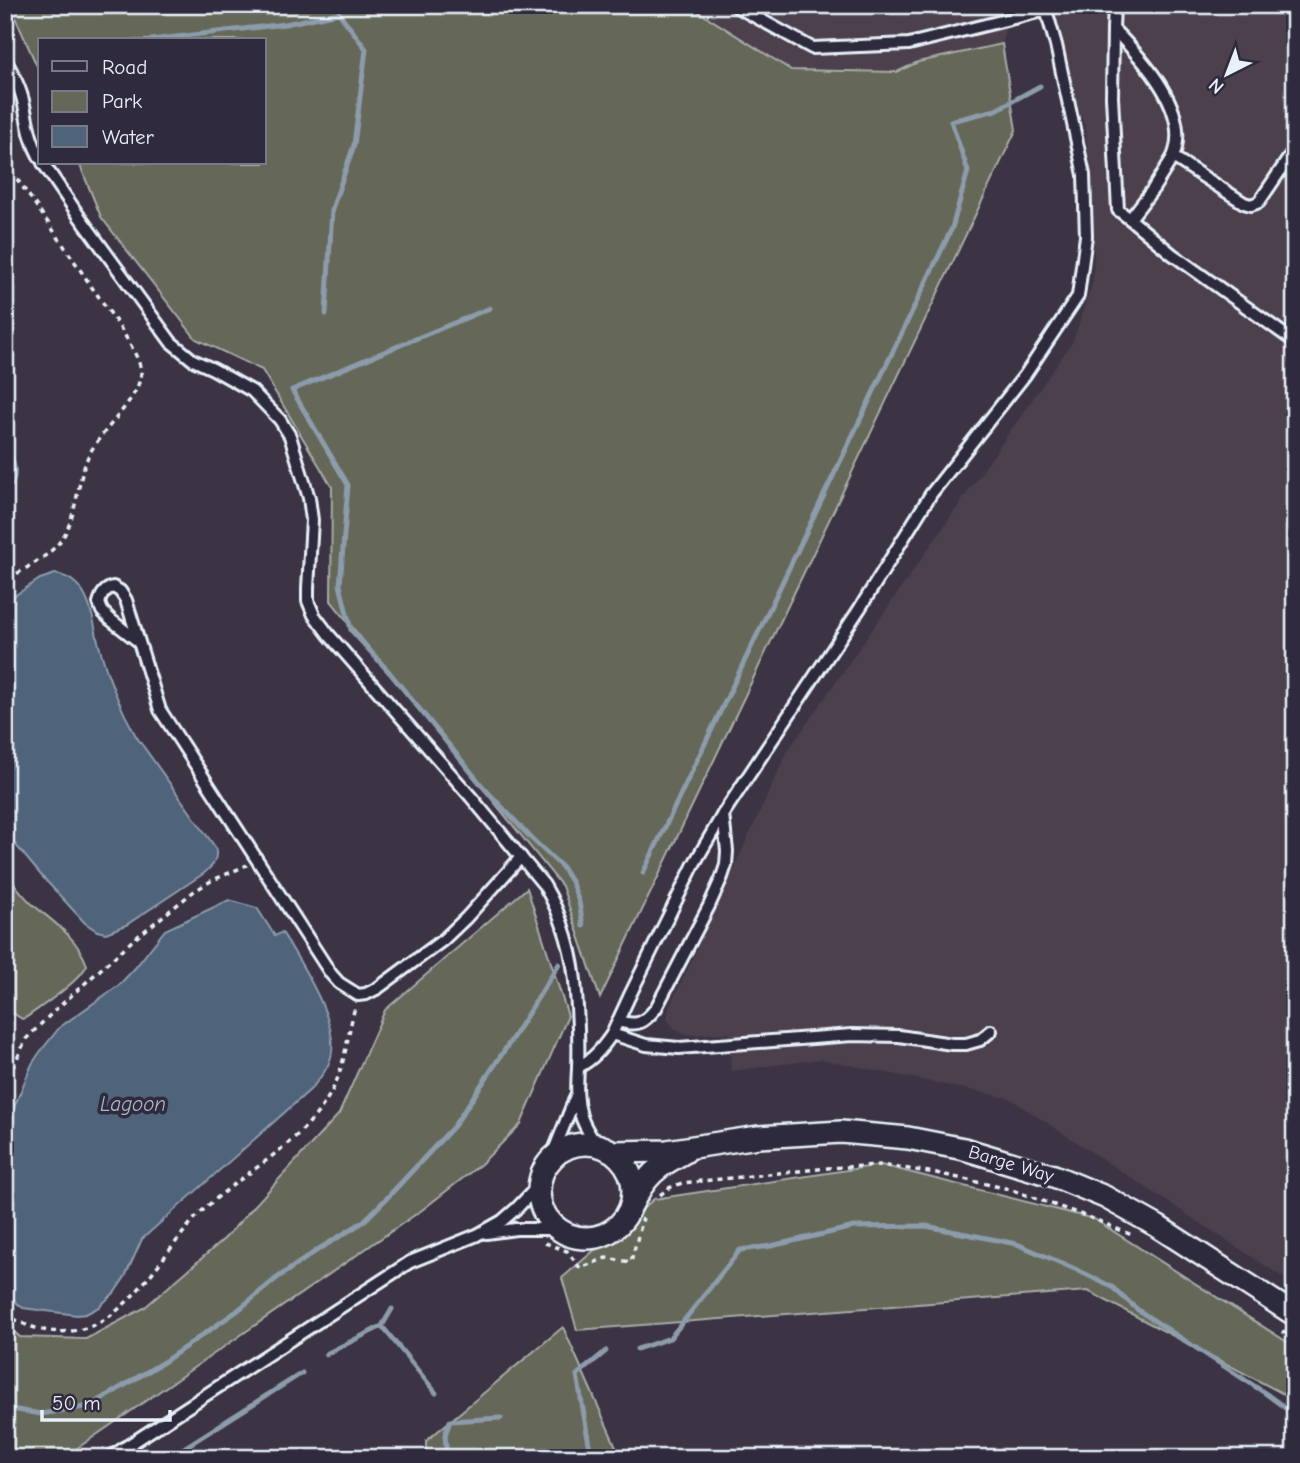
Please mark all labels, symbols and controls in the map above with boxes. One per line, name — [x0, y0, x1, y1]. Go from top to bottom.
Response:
legend — [38, 38, 266, 164]
north arrow — [1192, 38, 1262, 108]
text: Road — [102, 55, 147, 79]
text: N — [1204, 74, 1228, 98]
text: Park — [102, 89, 142, 113]
text: Water — [102, 125, 155, 149]
water label: Lagoon — [100, 1092, 166, 1116]
street label: Barge Way — [966, 1141, 1057, 1188]
scale bar — [42, 1379, 170, 1423]
text: 50 m — [52, 1391, 101, 1415]

